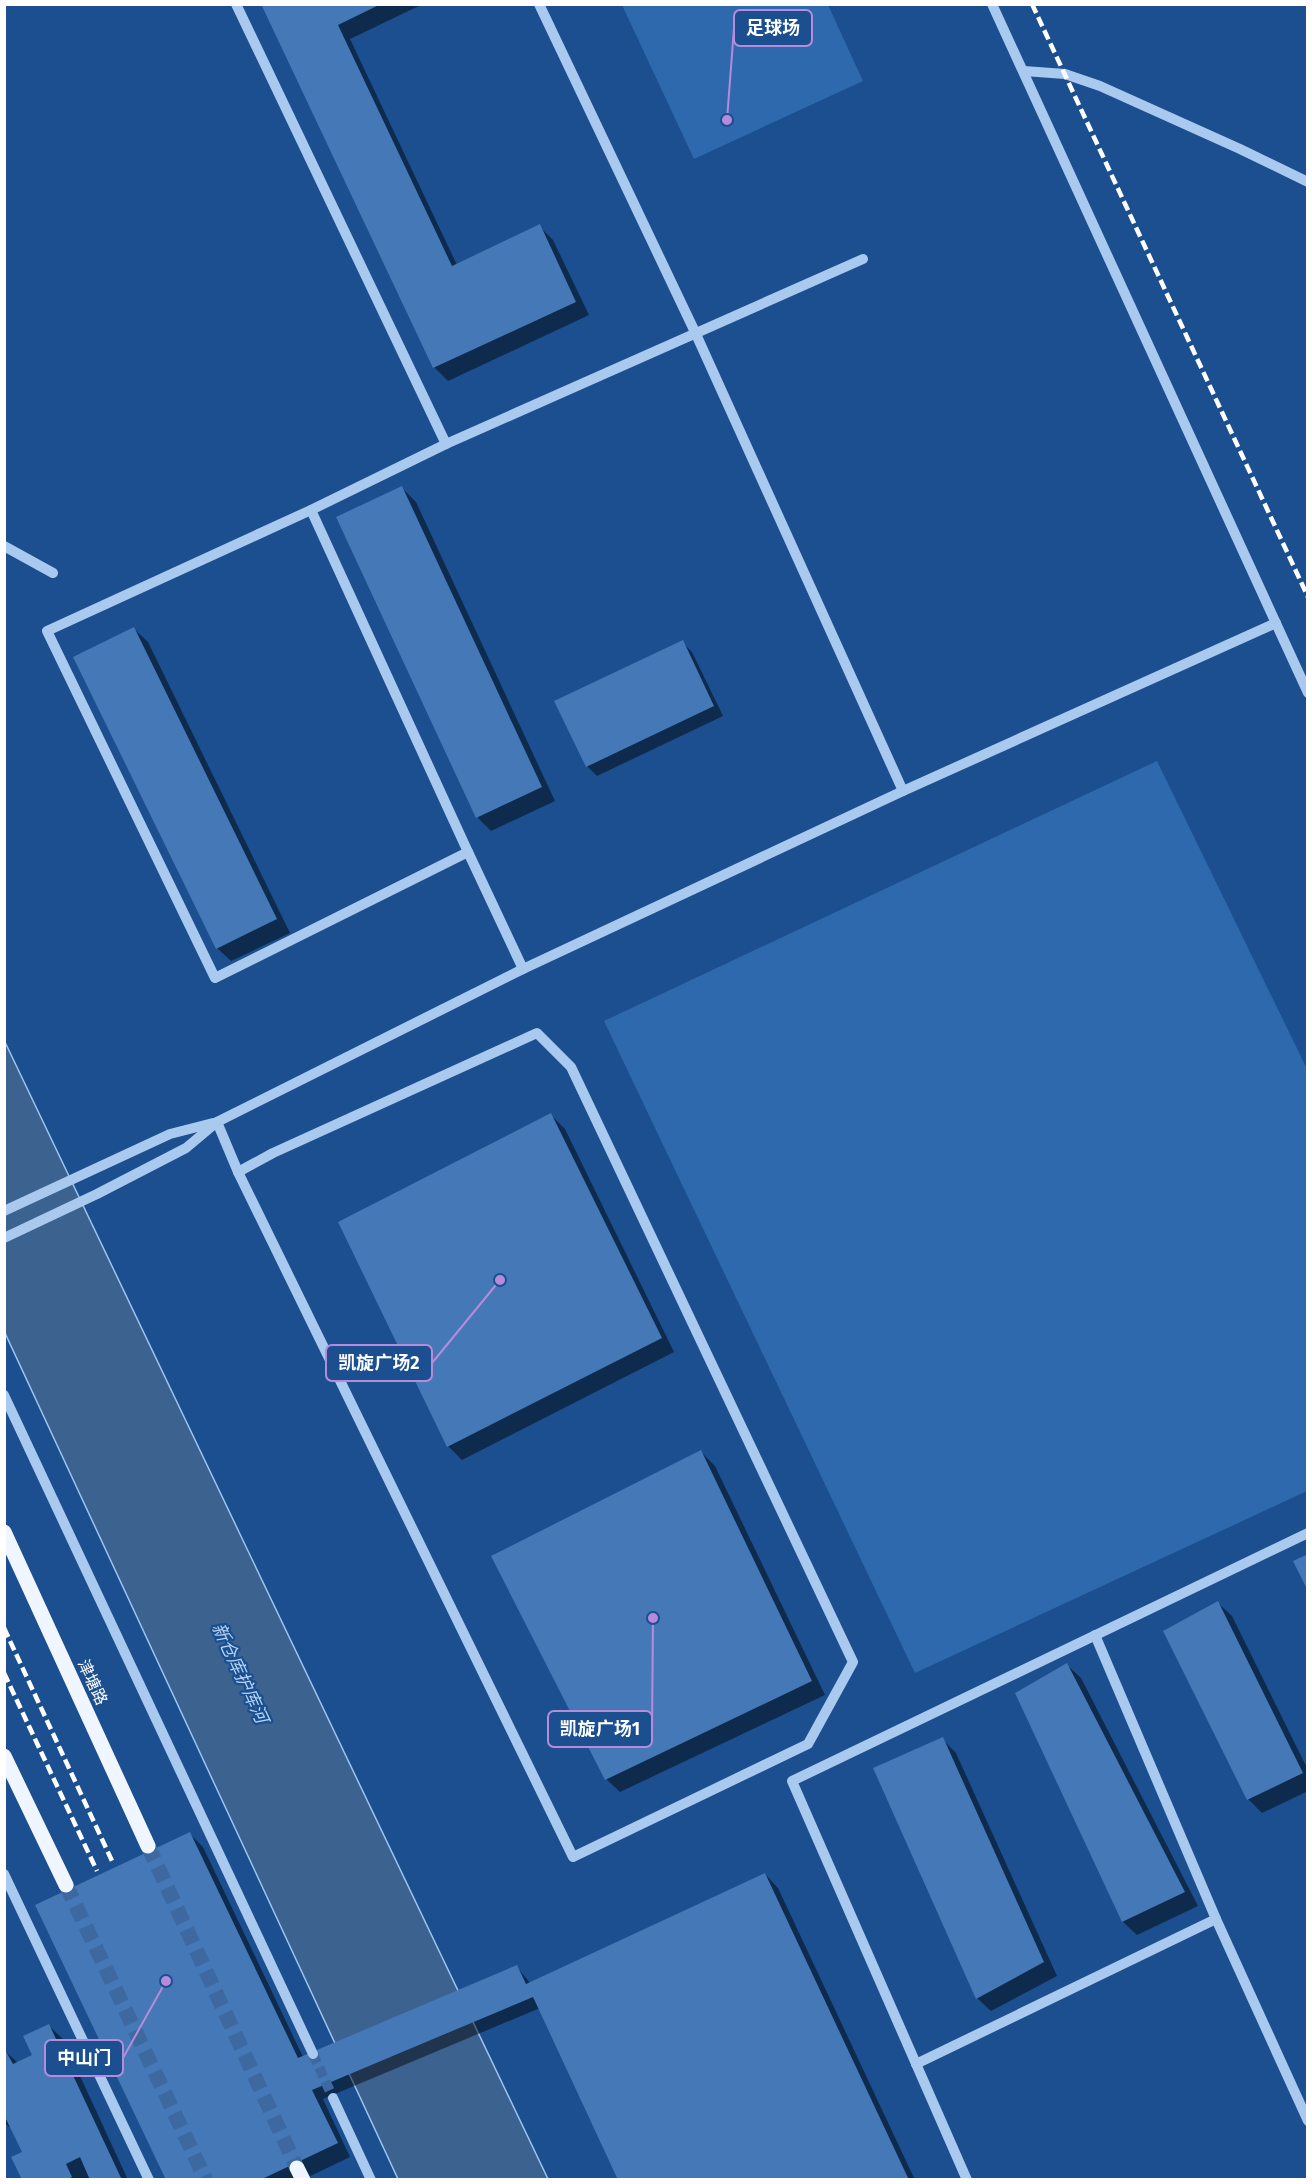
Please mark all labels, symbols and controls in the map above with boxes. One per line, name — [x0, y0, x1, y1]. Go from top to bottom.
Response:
callout: 足球场 — [734, 10, 812, 46]
text: 足球场 — [746, 17, 800, 39]
callout: 凯旋广场2 — [326, 1345, 432, 1381]
text: 凯旋广场2 — [338, 1352, 420, 1374]
water label: 新仓库护库河 — [207, 1619, 274, 1729]
street label: 津塘路 — [74, 1656, 111, 1708]
callout: 凯旋广场1 — [548, 1711, 652, 1747]
text: 凯旋广场1 — [560, 1718, 640, 1740]
callout: 中山门 — [45, 2040, 123, 2076]
text: 中山门 — [57, 2047, 111, 2069]

